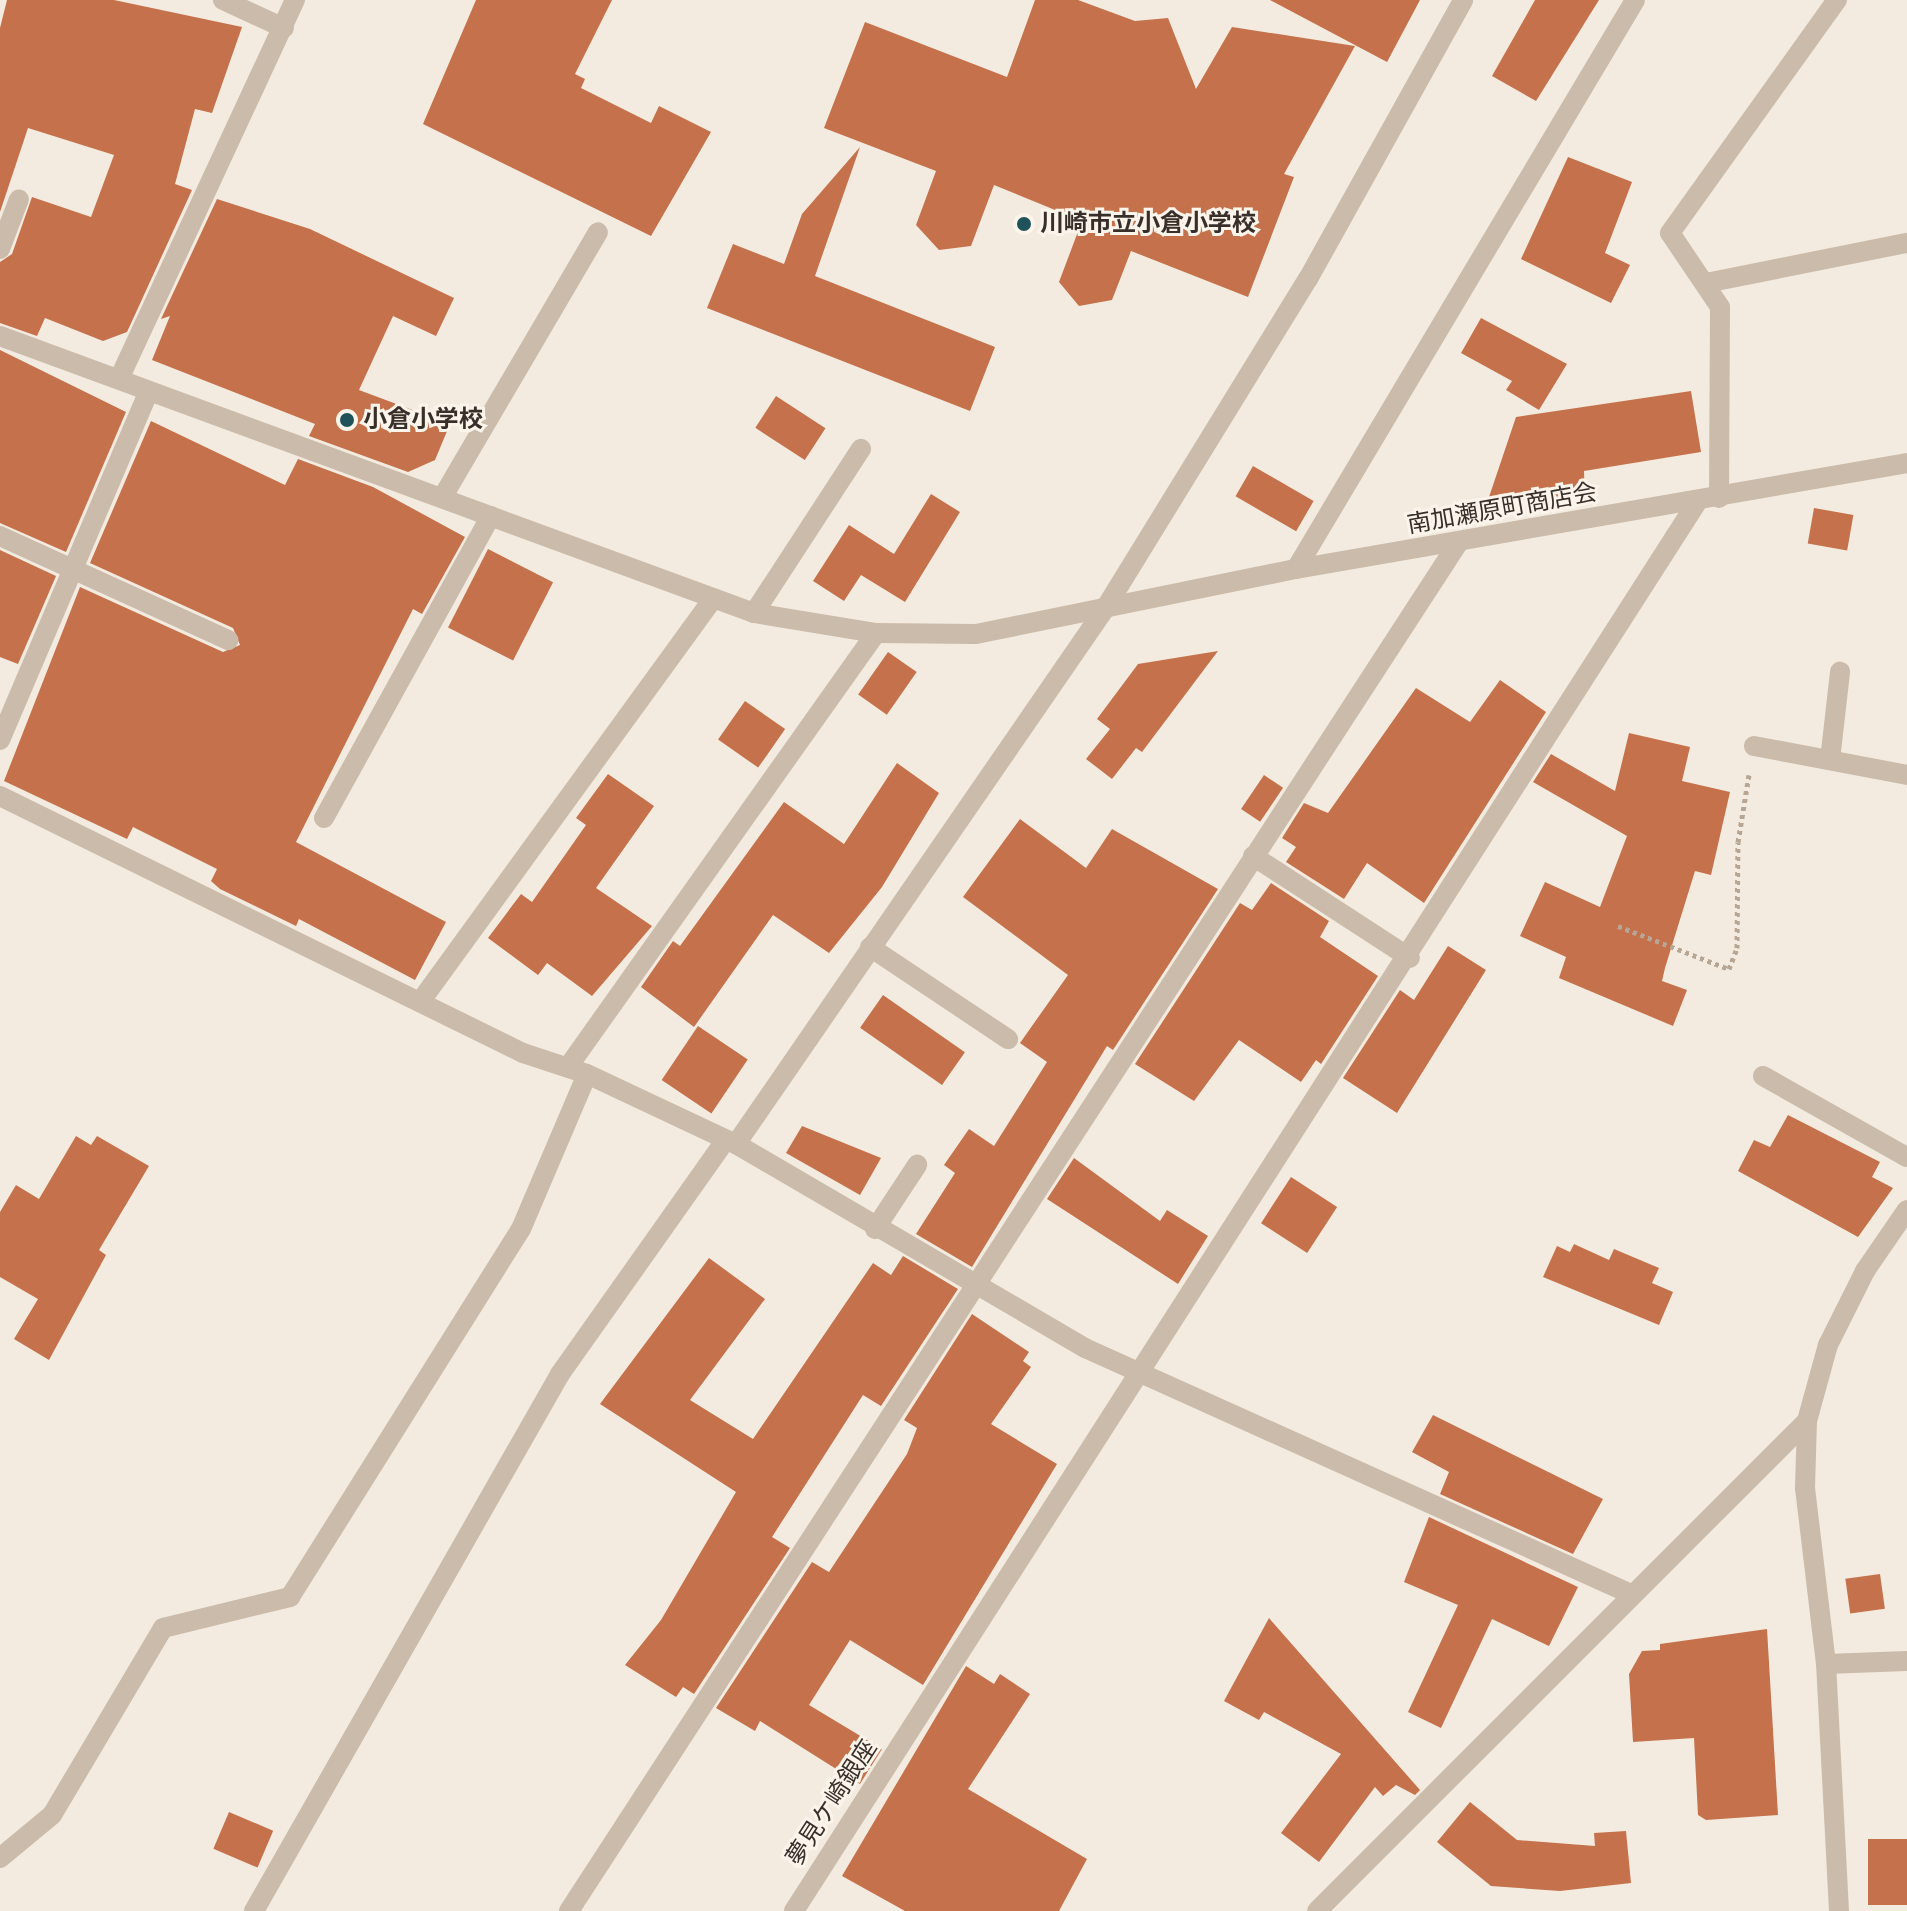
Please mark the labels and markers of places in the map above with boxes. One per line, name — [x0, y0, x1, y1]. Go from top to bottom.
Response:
place label: 川崎市立小倉小学校 — [1040, 210, 1256, 238]
marker: 川崎市立小倉小学校 — [1015, 215, 1033, 233]
place label: 小倉小学校 — [363, 406, 483, 434]
marker: 小倉小学校 — [338, 411, 356, 429]

